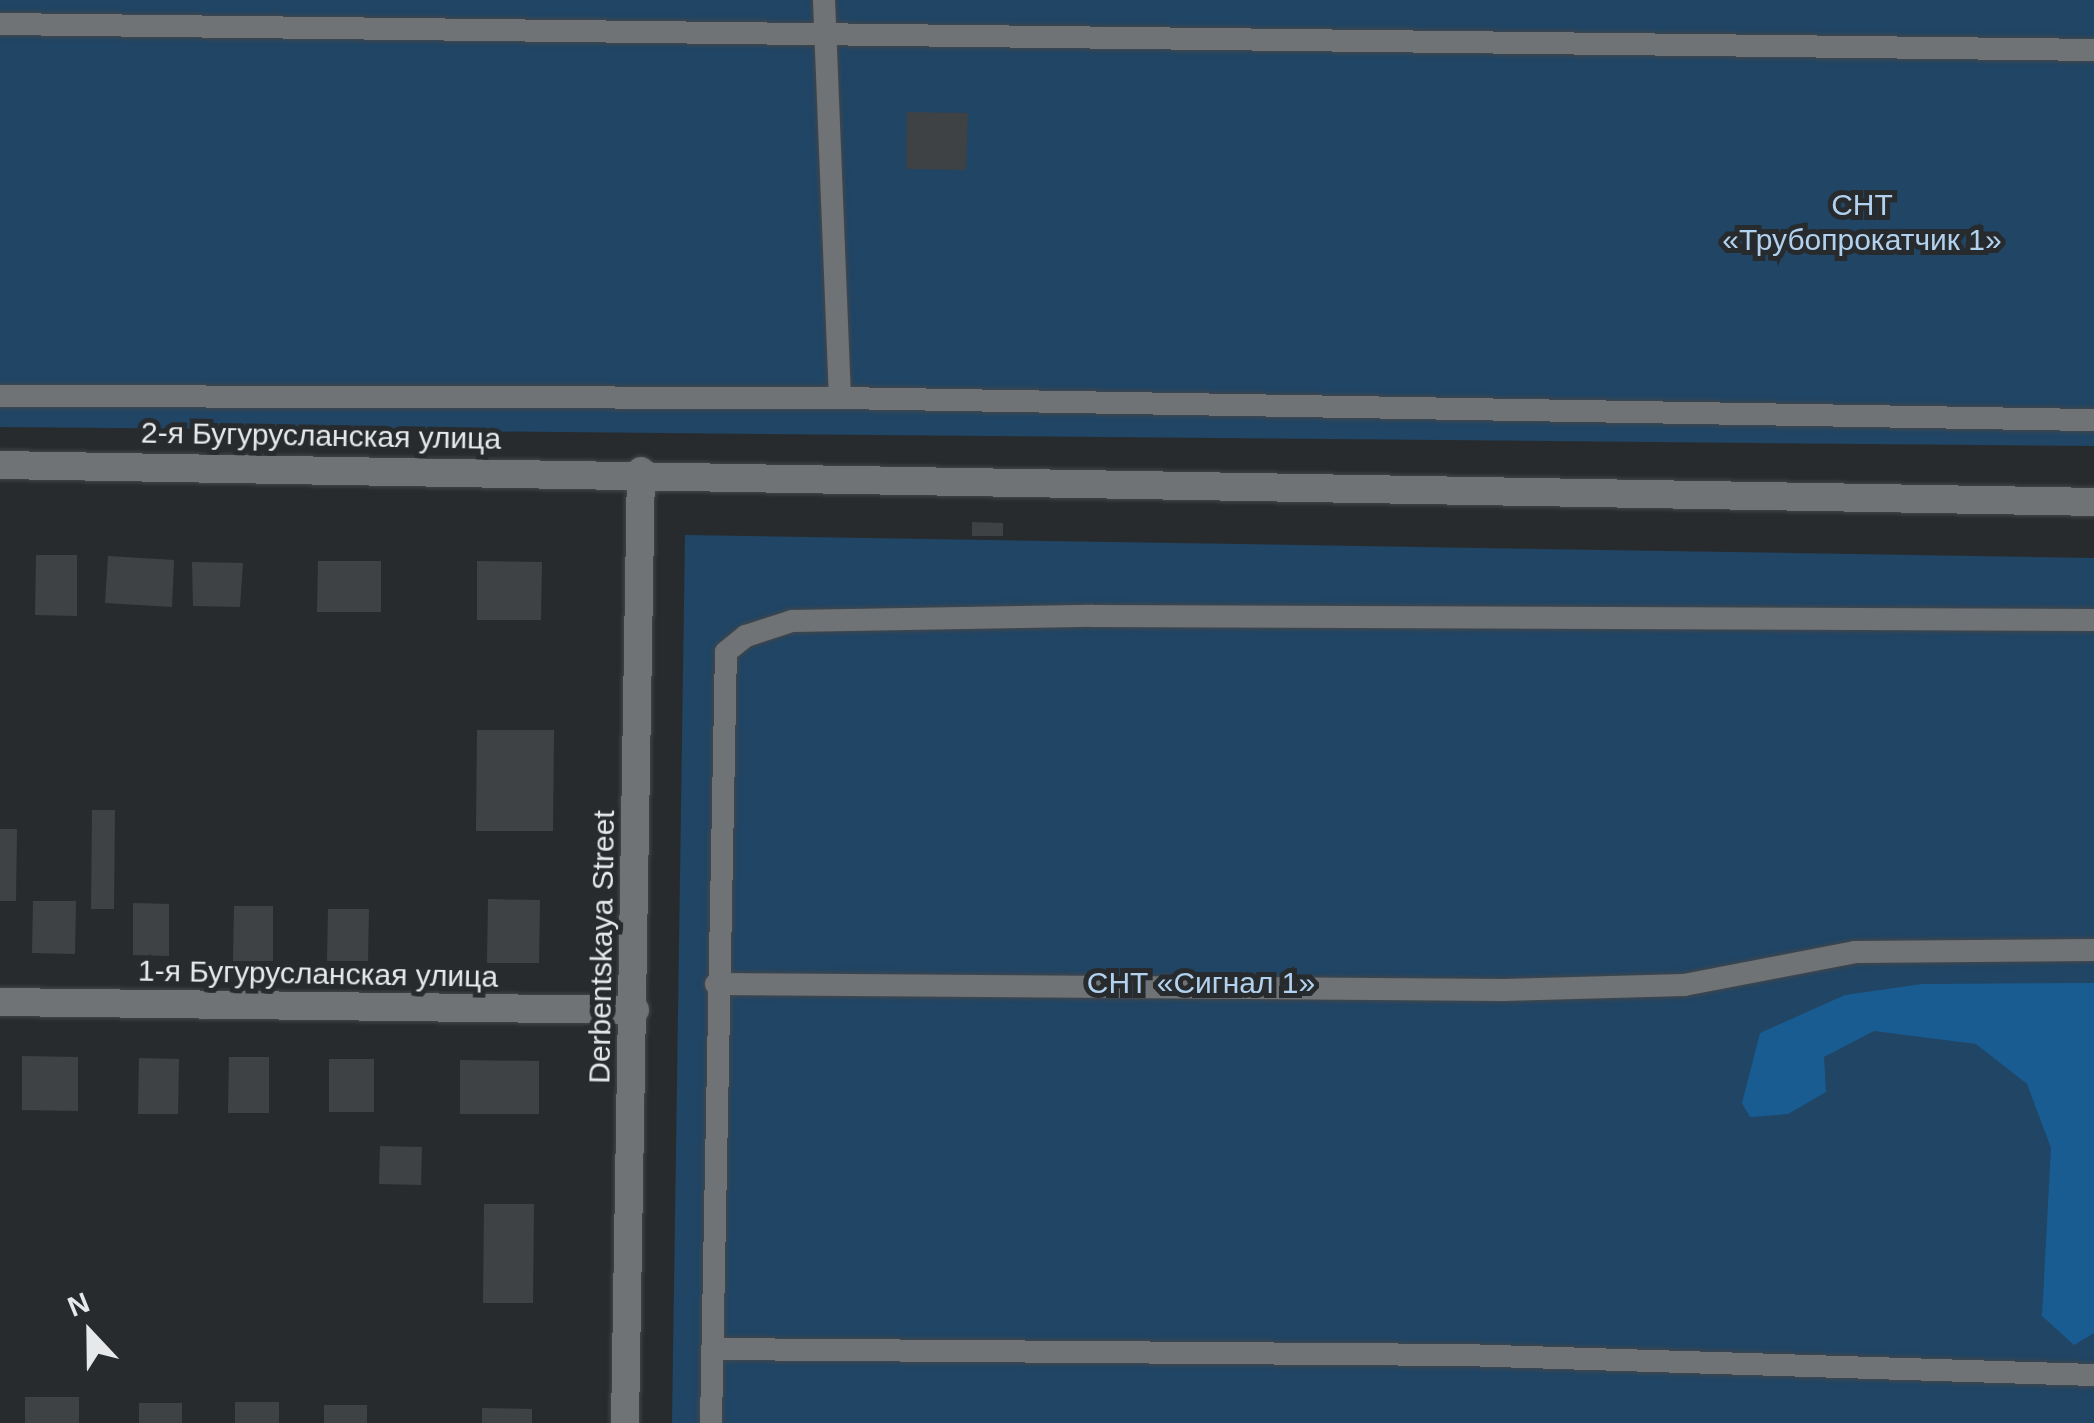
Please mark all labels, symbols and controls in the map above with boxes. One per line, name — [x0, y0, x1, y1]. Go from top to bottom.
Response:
park label: СНТ «Трубопрокатчик 1» — [1722, 187, 2002, 258]
street label: 2-я Бугурусланская улица — [141, 415, 501, 457]
street label: Derbentskaya Street — [582, 810, 622, 1084]
street label: 1-я Бугурусланская улица — [138, 953, 498, 995]
park label: СНТ «Сигнал 1» — [1087, 965, 1315, 1001]
north arrow — [40, 1283, 140, 1383]
text: N — [63, 1287, 94, 1323]

